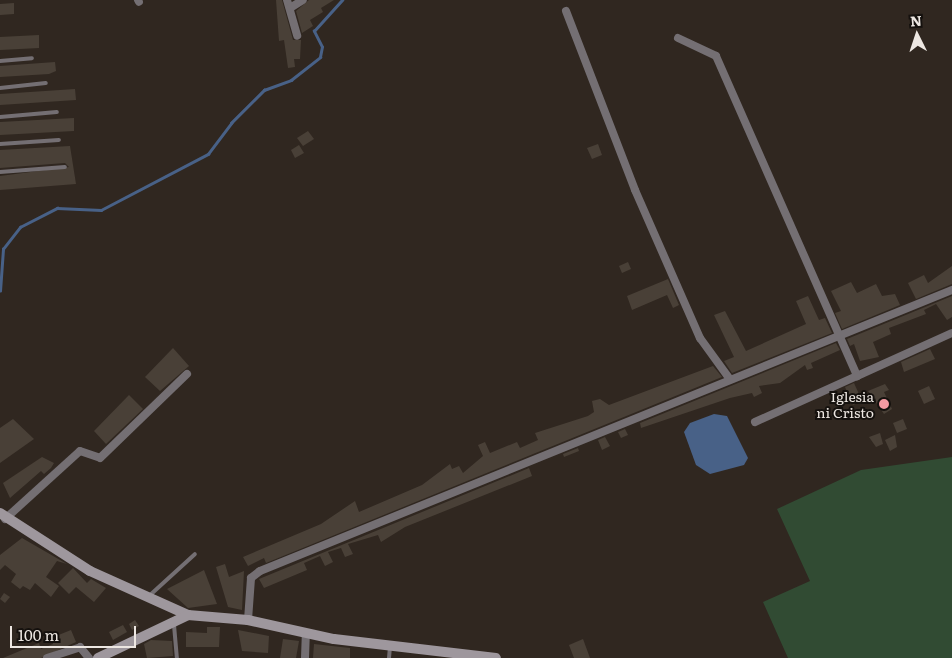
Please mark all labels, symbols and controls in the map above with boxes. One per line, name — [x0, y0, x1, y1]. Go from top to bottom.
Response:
north arrow — [892, 10, 942, 60]
text: N — [909, 10, 923, 30]
place label: Iglesia ni Cristo — [816, 388, 874, 421]
marker: Iglesia ni Cristo — [878, 398, 890, 410]
scale bar — [12, 616, 139, 648]
text: 100 m — [18, 623, 59, 646]

